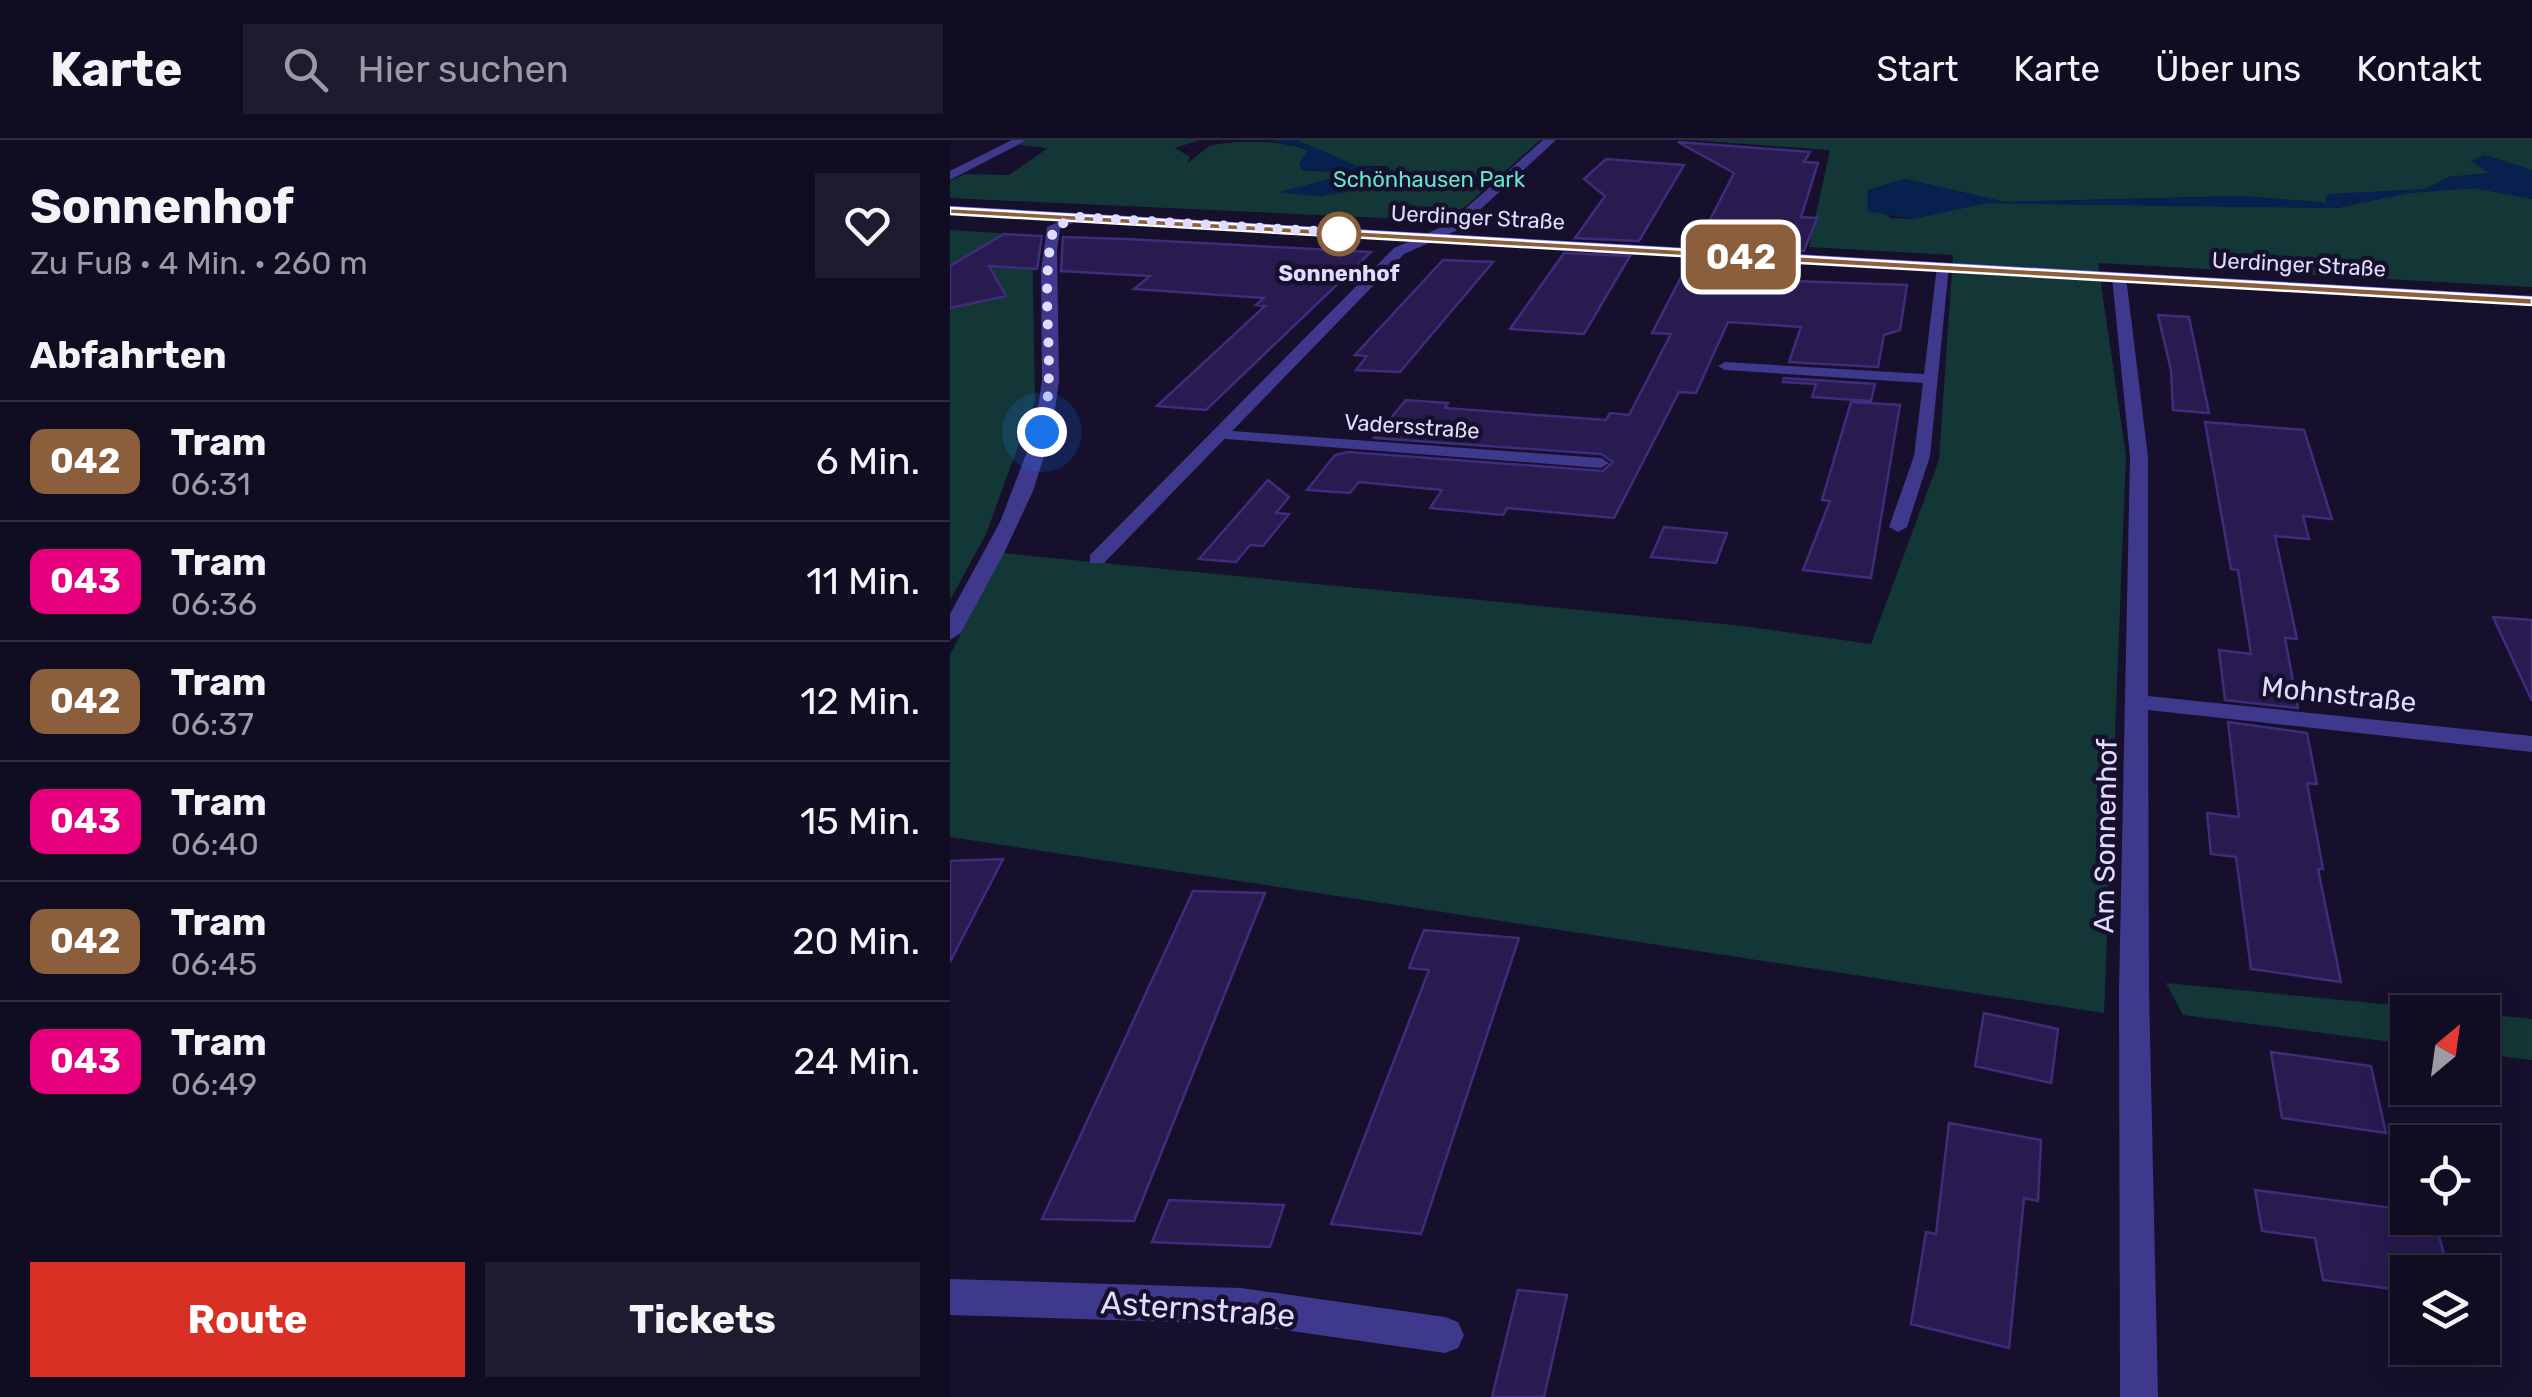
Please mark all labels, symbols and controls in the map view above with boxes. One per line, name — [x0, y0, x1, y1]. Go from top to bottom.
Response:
search box — [243, 24, 943, 114]
text: Karte — [50, 41, 183, 98]
icon: search — [278, 42, 333, 97]
text: Hier suchen — [358, 46, 569, 92]
text: Start — [1877, 48, 1958, 90]
text: Karte — [2013, 48, 2100, 90]
text: Über uns — [2155, 48, 2301, 90]
text: Kontakt — [2356, 48, 2482, 90]
park label: Schönhausen Park — [1333, 166, 1526, 193]
button: heart — [815, 173, 920, 278]
text: Sonnenhof — [30, 178, 294, 235]
street label: Uerdinger Straße — [1390, 199, 1566, 236]
marker: Sonnenhof — [1318, 213, 1360, 255]
line badge: 042 — [1684, 224, 1798, 290]
text: 042 — [1706, 236, 1776, 278]
text: Zu Fuß · 4 Min. · 260 m — [30, 244, 368, 282]
street label: Uerdinger Straße — [2211, 246, 2387, 283]
place label: Sonnenhof — [1279, 260, 1400, 287]
text: Abfahrten — [30, 332, 227, 378]
your location — [1017, 407, 1067, 457]
street label: Vadersstraße — [1343, 408, 1481, 445]
text: Tram — [170, 419, 267, 465]
text: 6 Min. — [816, 438, 920, 484]
text: 042 — [50, 440, 120, 482]
text: 06:31 — [170, 465, 251, 503]
text: Tram — [171, 539, 267, 585]
text: 11 Min. — [806, 558, 920, 604]
text: 043 — [50, 560, 121, 602]
text: 06:36 — [171, 585, 257, 623]
text: Tram — [170, 659, 267, 705]
street label: Mohnstraße — [2260, 670, 2418, 719]
text: 12 Min. — [800, 678, 920, 724]
text: 042 — [50, 680, 120, 722]
text: 06:37 — [170, 705, 254, 743]
street label: Am Sonnenhof — [2087, 738, 2124, 933]
text: Tram — [171, 779, 267, 825]
text: 15 Min. — [800, 798, 920, 844]
text: 043 — [50, 800, 121, 842]
text: 06:40 — [171, 825, 259, 863]
text: Tram — [170, 899, 267, 945]
text: 20 Min. — [792, 918, 920, 964]
text: 042 — [50, 920, 120, 962]
text: 06:45 — [170, 945, 257, 983]
north arrow — [2390, 995, 2500, 1105]
map controls — [2390, 995, 2500, 1365]
text: Tram — [171, 1019, 267, 1065]
text: 24 Min. — [793, 1038, 920, 1084]
text: 043 — [50, 1040, 121, 1082]
text: 06:49 — [171, 1065, 257, 1103]
button: locate — [2390, 1125, 2500, 1235]
button: layers — [2390, 1255, 2500, 1365]
button: Route — [30, 1262, 465, 1377]
button: Tickets — [485, 1262, 920, 1377]
street label: Asternstraße — [1099, 1283, 1297, 1335]

